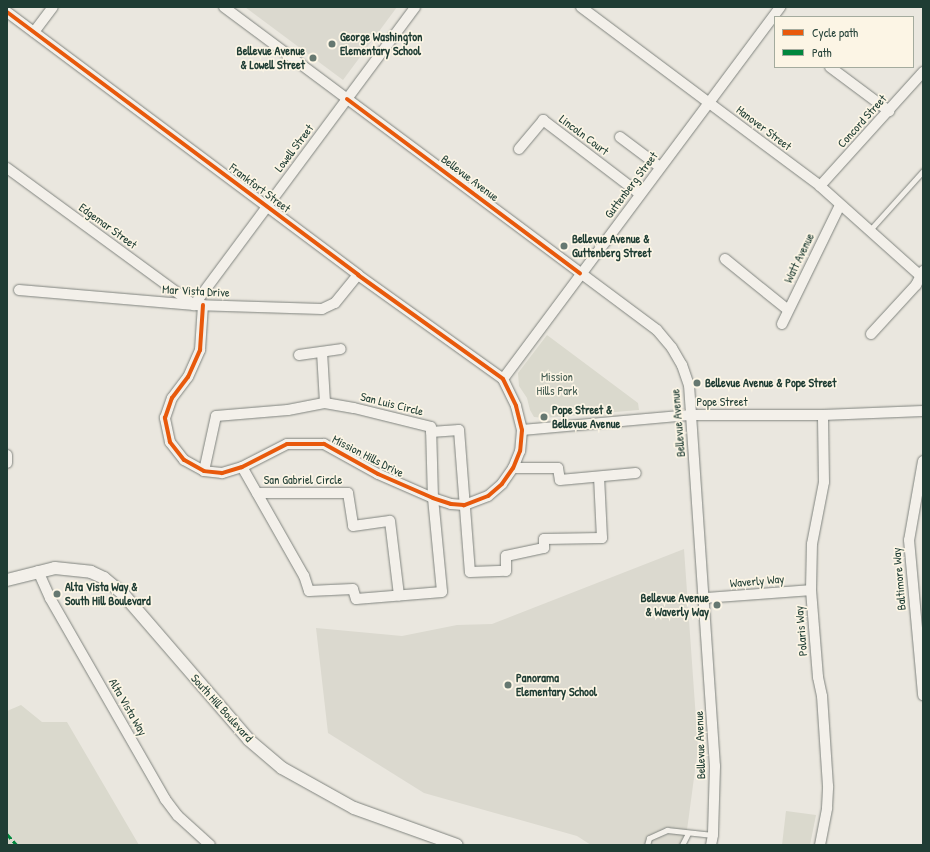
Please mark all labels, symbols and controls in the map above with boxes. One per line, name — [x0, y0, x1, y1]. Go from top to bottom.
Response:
legend — [774, 16, 914, 68]
text: Cycle path — [812, 24, 858, 41]
place label: George Washington Elementary School — [340, 30, 422, 58]
marker: George Washington Elementary School — [327, 39, 337, 49]
place label: Bellevue Avenue & Lowell Street — [237, 44, 305, 72]
text: Path — [812, 44, 832, 61]
marker: Bellevue Avenue & Lowell Street — [308, 53, 318, 63]
street label: Concord Street — [834, 92, 890, 150]
street label: Hanover Street — [734, 103, 794, 153]
street label: Lincoln Court — [556, 112, 612, 158]
street label: Lowell Street — [272, 122, 316, 174]
street label: Guttenberg Street — [601, 149, 661, 221]
street label: Bellevue Avenue — [438, 152, 502, 204]
street label: Frankfort Street — [227, 160, 293, 216]
street label: Edgemar Street — [76, 200, 140, 252]
street label: Watt Avenue — [781, 231, 817, 285]
place label: Bellevue Avenue & Guttenberg Street — [572, 232, 651, 260]
marker: Bellevue Avenue & Guttenberg Street — [559, 241, 569, 251]
street label: Mar Vista Drive — [162, 282, 230, 300]
park label: Mission Hills Park — [537, 370, 577, 398]
place label: Bellevue Avenue & Pope Street — [705, 376, 836, 390]
marker: Bellevue Avenue & Pope Street — [692, 378, 702, 388]
street label: Bellevue Avenue — [668, 388, 688, 458]
street label: San Luis Circle — [359, 389, 425, 419]
street label: Pope Street — [696, 395, 748, 409]
place label: Pope Street & Bellevue Avenue — [552, 403, 620, 431]
marker: Pope Street & Bellevue Avenue — [539, 412, 549, 422]
street label: Mission Hills Drive — [330, 432, 406, 480]
street label: San Gabriel Circle — [264, 473, 342, 487]
street label: Baltimore Way — [889, 547, 909, 611]
street label: Waverly Way — [729, 571, 785, 591]
place label: Alta Vista Way & South Hill Boulevard — [65, 580, 151, 608]
marker: Alta Vista Way & South Hill Boulevard — [52, 589, 62, 599]
place label: Bellevue Avenue & Waverly Way — [641, 591, 709, 619]
marker: Bellevue Avenue & Waverly Way — [712, 600, 722, 610]
street label: Polaris Way — [792, 605, 810, 657]
street label: South Hill Boulevard — [188, 671, 256, 745]
place label: Panorama Elementary School — [516, 671, 597, 699]
street label: Alta Vista Way — [106, 676, 150, 738]
marker: Panorama Elementary School — [503, 680, 513, 690]
street label: Bellevue Avenue — [692, 711, 708, 779]

